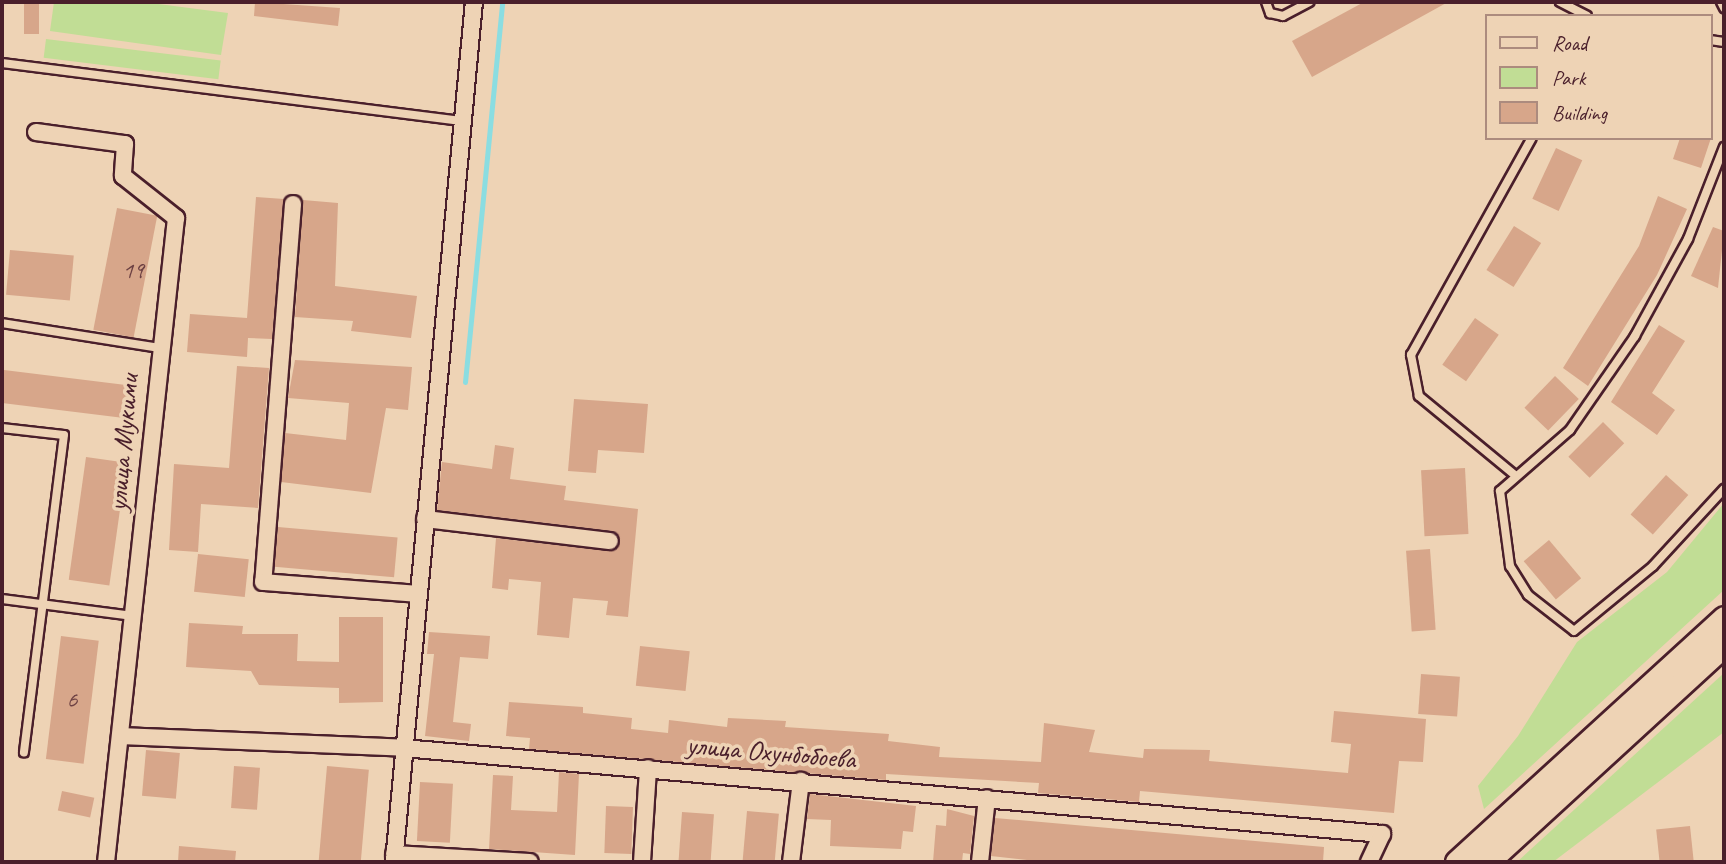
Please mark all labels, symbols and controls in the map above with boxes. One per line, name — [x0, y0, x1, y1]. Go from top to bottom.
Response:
legend — [1484, 14, 1712, 140]
text: Road — [1552, 30, 1587, 56]
text: Park — [1552, 65, 1585, 91]
text: Building — [1552, 100, 1607, 126]
house number: 19 — [122, 257, 144, 285]
street label: улица Мукими — [100, 372, 146, 514]
house number: 6 — [67, 686, 77, 714]
street label: улица Охунбобоева — [685, 728, 857, 776]

